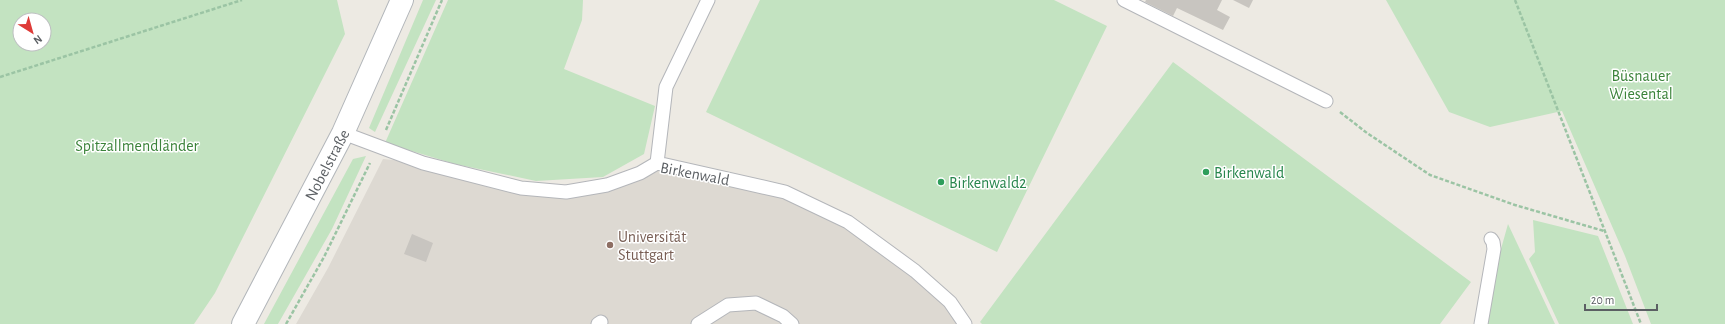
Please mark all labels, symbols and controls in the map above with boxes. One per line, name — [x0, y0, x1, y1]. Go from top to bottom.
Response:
north arrow — [12, 12, 52, 52]
text: N — [31, 33, 44, 46]
park label: Büsnauer Wiesental — [1609, 68, 1673, 102]
street label: Nobelstraße — [302, 127, 352, 203]
park label: Spitzallmendländer — [75, 138, 200, 154]
street label: Birkenwald — [659, 159, 731, 189]
place label: Birkenwald — [1214, 165, 1284, 181]
marker: Birkenwald — [1201, 167, 1211, 177]
place label: Birkenwald2 — [949, 175, 1026, 191]
marker: Birkenwald2 — [936, 177, 946, 187]
place label: Universität Stuttgart — [618, 229, 686, 263]
marker: Universität Stuttgart — [605, 240, 615, 250]
scale bar — [1585, 286, 1657, 312]
text: 20 m — [1591, 294, 1614, 306]

